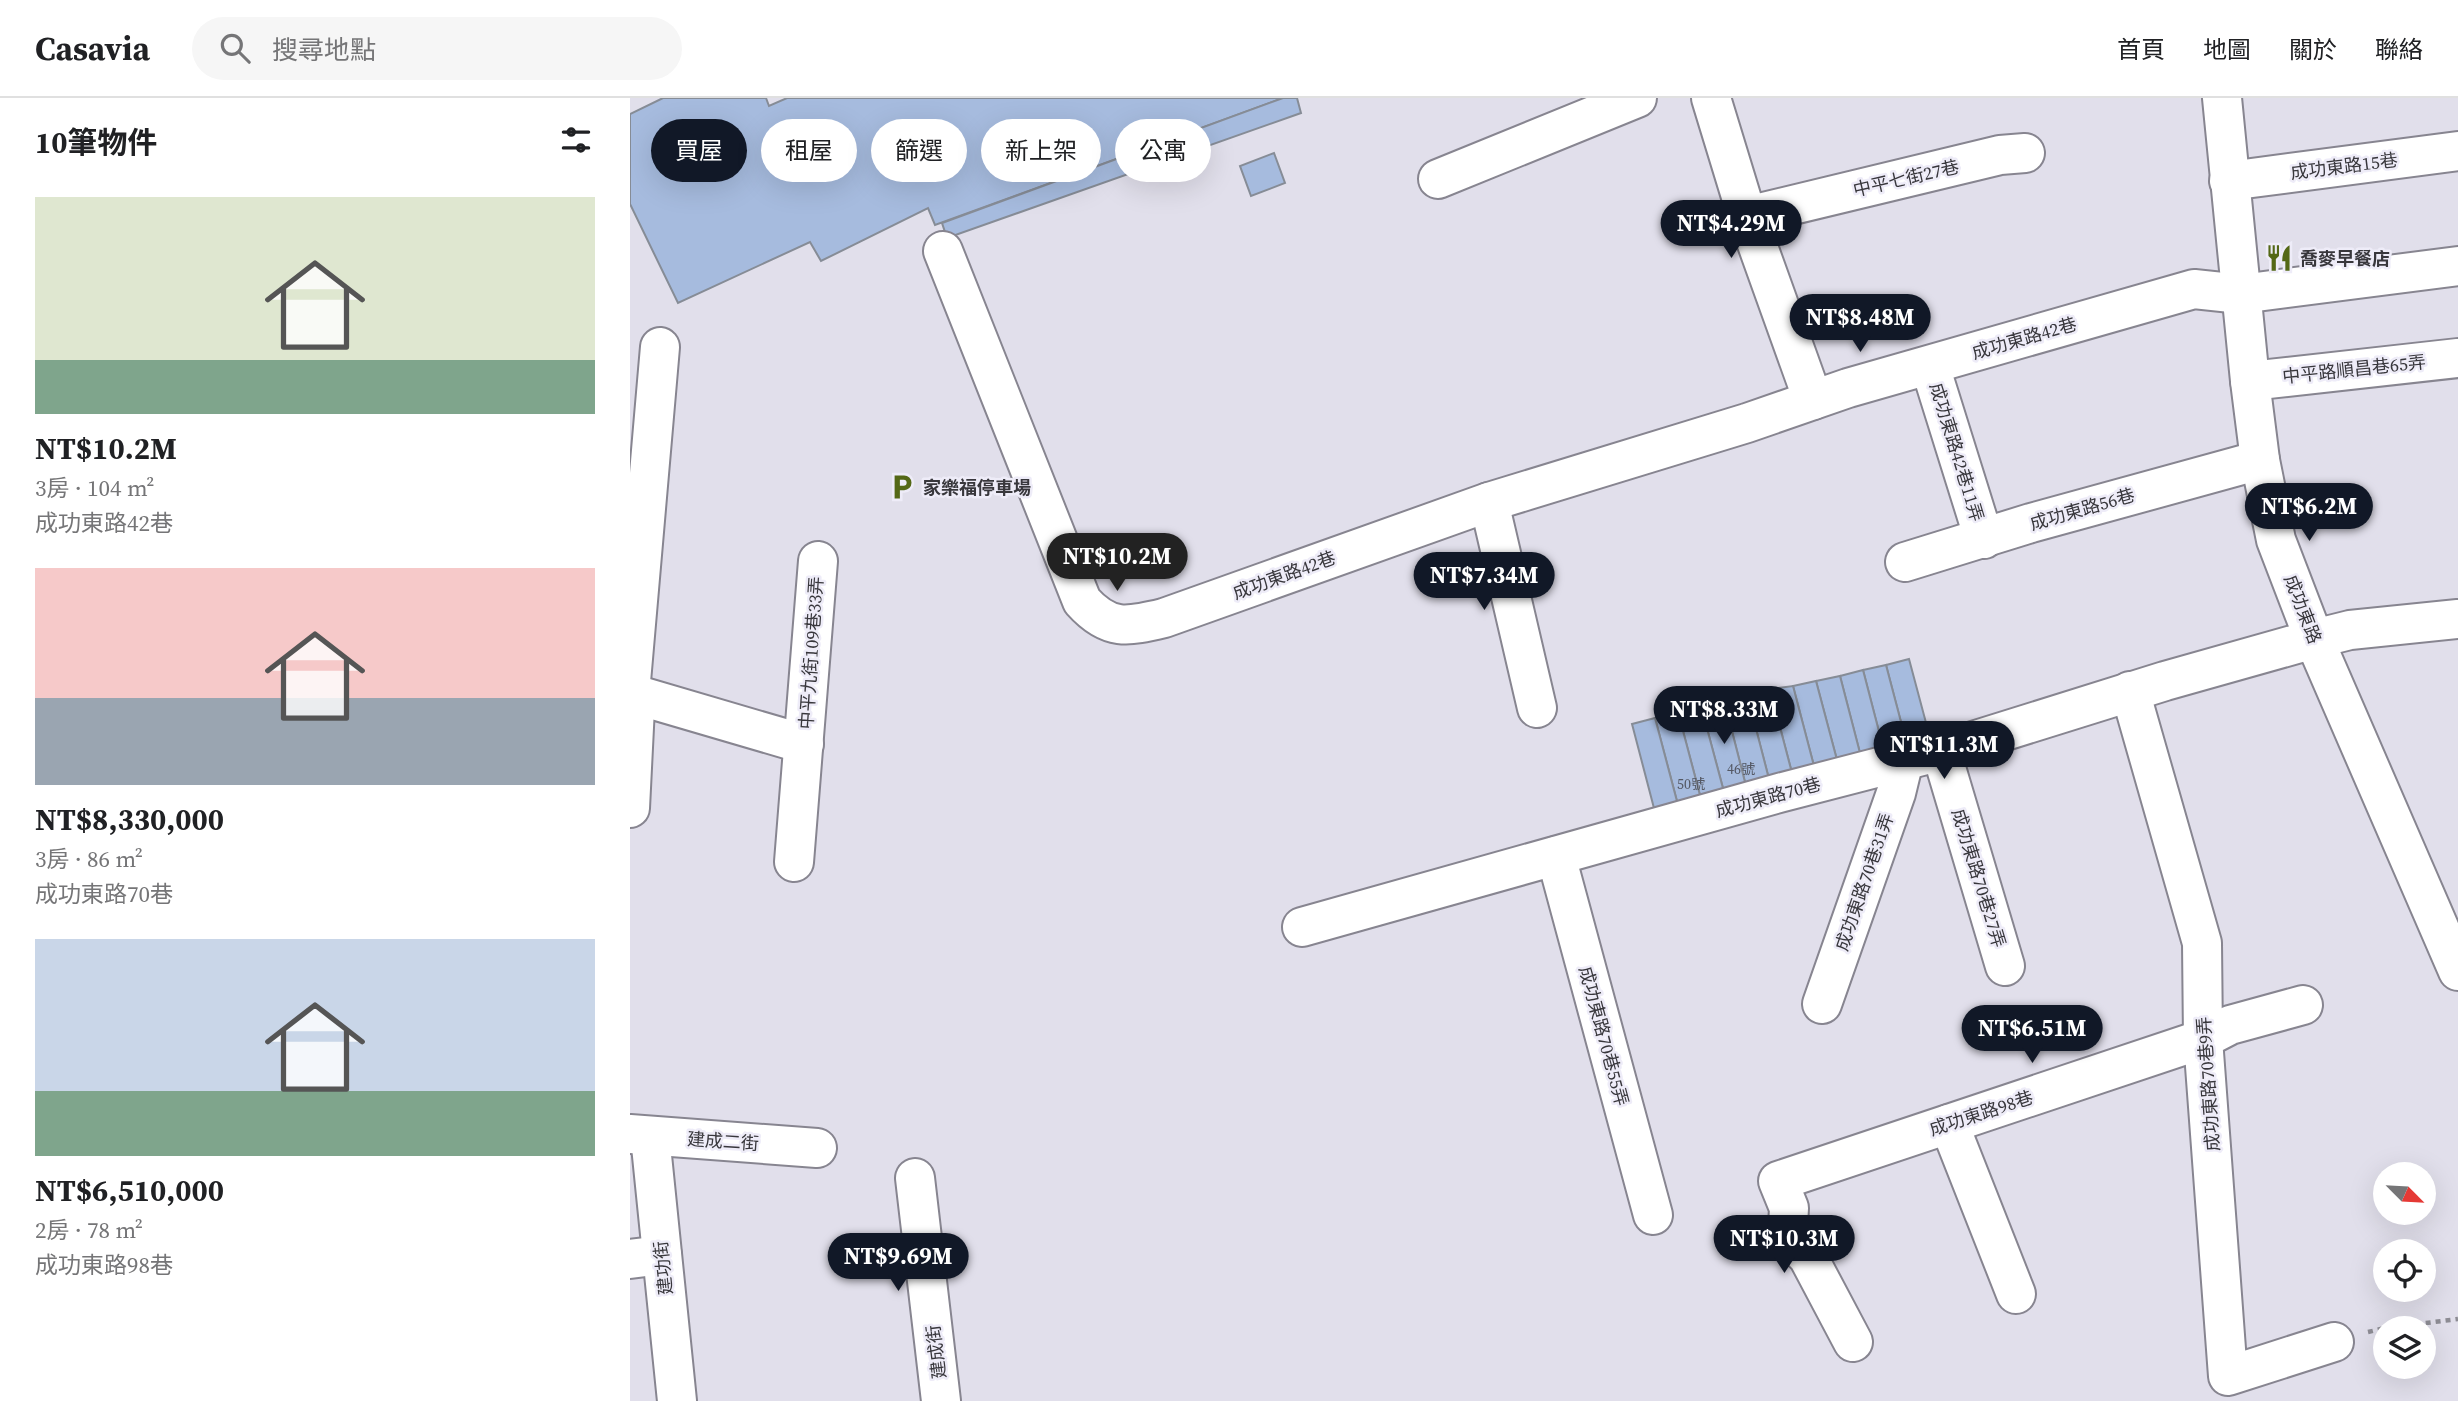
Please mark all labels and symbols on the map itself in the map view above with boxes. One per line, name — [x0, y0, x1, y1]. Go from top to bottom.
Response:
street label: 成功東路15巷 — [2289, 147, 2399, 185]
street label: 中平七街27巷 — [1851, 154, 1961, 202]
pin: NT$4.29M — [1659, 200, 1803, 260]
restaurant icon: 喬麥早餐店 — [2264, 243, 2294, 273]
place label: 喬麥早餐店 — [2300, 246, 2390, 271]
pin: NT$8.48M — [1788, 294, 1932, 354]
street label: 成功東路42巷 — [1969, 311, 2079, 365]
street label: 中平路順昌巷65弄 — [2281, 349, 2427, 389]
street label: 成功東路42巷11弄 — [1924, 379, 1990, 525]
parking icon: 家樂福停車場 — [887, 472, 917, 502]
place label: 家樂福停車場 — [923, 475, 1031, 500]
street label: 成功東路56巷 — [2027, 482, 2137, 536]
pin: NT$6.2M — [2244, 484, 2374, 543]
pin: NT$10.2M — [1045, 533, 1189, 593]
street label: 成功東路42巷 — [1229, 545, 1339, 605]
pin: NT$7.34M — [1412, 552, 1556, 612]
street label: 成功東路 — [2278, 571, 2328, 647]
street label: 中平九街109巷33弄 — [793, 576, 829, 730]
pin: NT$8.33M — [1652, 686, 1796, 746]
pin: NT$11.3M — [1872, 722, 2016, 781]
house number: 46號 — [1727, 759, 1755, 779]
street label: 成功東路70巷 — [1713, 771, 1823, 823]
house number: 50號 — [1677, 774, 1705, 794]
street label: 成功東路70巷27弄 — [1946, 805, 2012, 951]
street label: 成功東路70巷31弄 — [1829, 810, 1899, 954]
street label: 成功東路70巷55弄 — [1573, 963, 1635, 1109]
pin: NT$6.51M — [1960, 1006, 2104, 1065]
street label: 成功東路70巷9弄 — [2191, 1016, 2225, 1152]
street label: 成功東路98巷 — [1926, 1084, 2036, 1142]
street label: 建成二街 — [686, 1126, 760, 1156]
north arrow — [2373, 1162, 2436, 1225]
pin: NT$10.3M — [1712, 1216, 1856, 1275]
pin: NT$9.69M — [826, 1234, 970, 1293]
street label: 建功街 — [648, 1240, 678, 1296]
street label: 建成街 — [920, 1324, 952, 1380]

